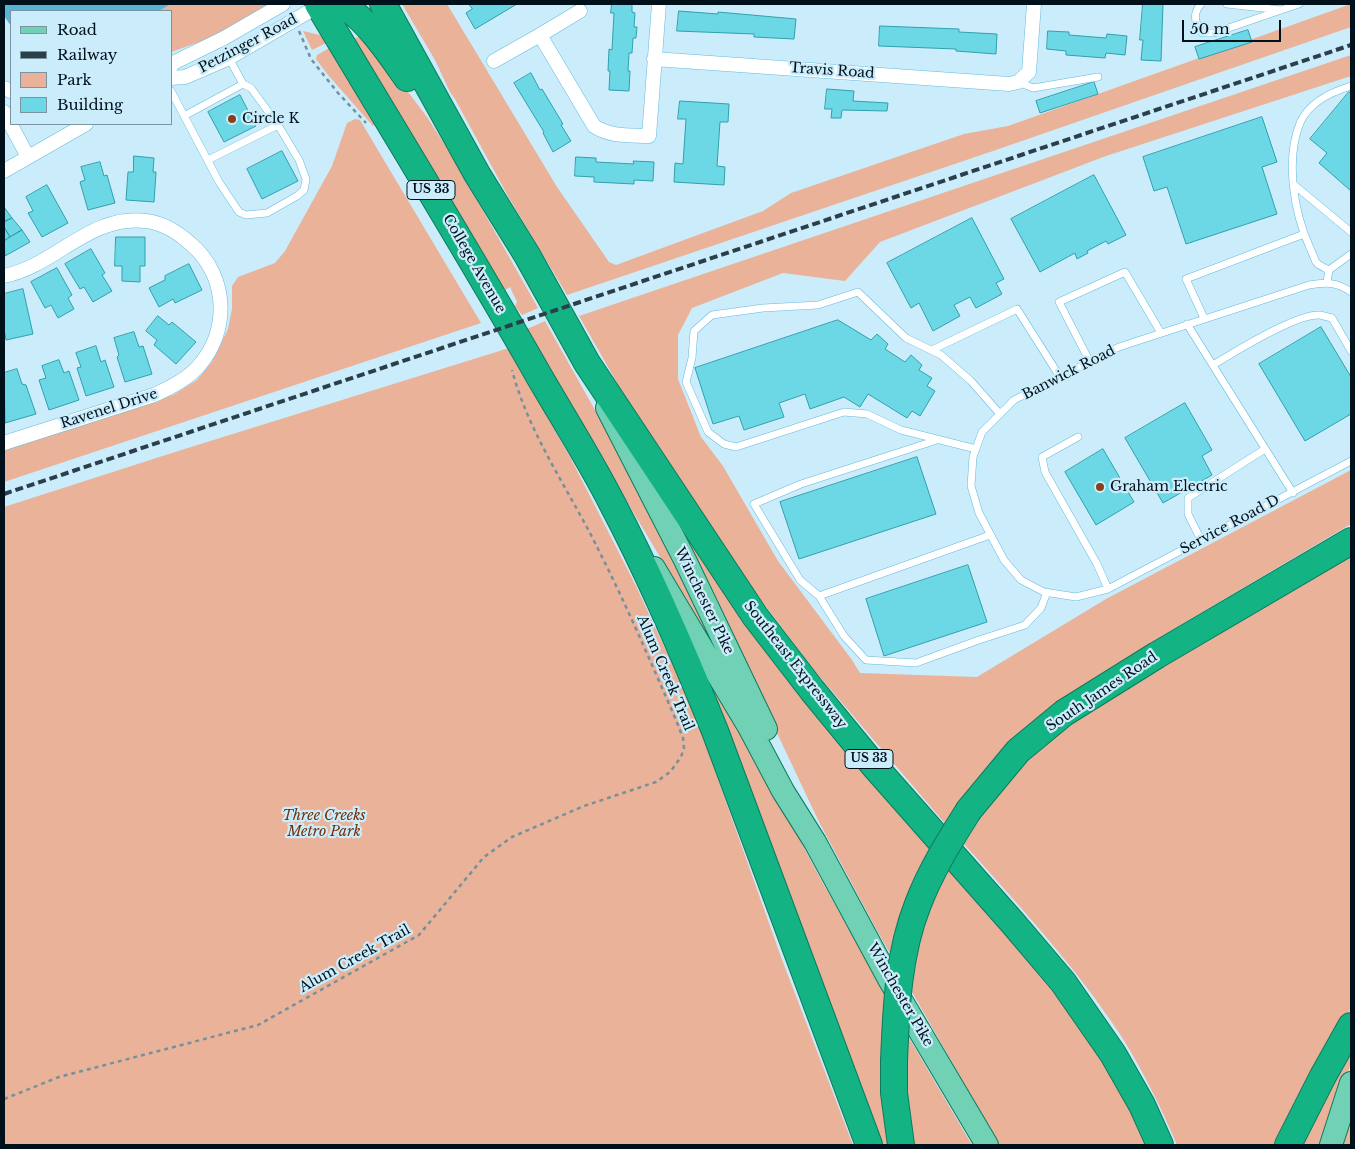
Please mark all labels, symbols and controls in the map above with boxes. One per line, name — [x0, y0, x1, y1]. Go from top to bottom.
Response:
legend — [10, 10, 172, 125]
scale bar — [1185, 10, 1284, 42]
street label: Petzinger Road — [196, 11, 300, 77]
text: 50 m — [1190, 19, 1230, 38]
text: Road — [57, 20, 97, 39]
text: Railway — [57, 45, 117, 64]
street label: Travis Road — [789, 60, 875, 82]
text: Park — [57, 70, 92, 89]
text: Building — [57, 95, 123, 114]
place label: Circle K — [242, 111, 300, 127]
marker: Circle K — [226, 113, 238, 125]
road number: US 33 — [407, 180, 455, 200]
street label: College Avenue — [439, 212, 509, 316]
street label: Banwick Road — [1020, 342, 1118, 404]
street label: Ravenel Drive — [58, 385, 160, 433]
place label: Graham Electric — [1110, 479, 1228, 495]
marker: Graham Electric — [1094, 481, 1106, 493]
street label: Service Road D — [1177, 492, 1283, 558]
street label: Winchester Pike — [671, 545, 737, 657]
street label: Southeast Expressway — [740, 598, 850, 732]
street label: Alum Creek Trail — [633, 613, 697, 733]
street label: South James Road — [1043, 649, 1161, 735]
road number: US 33 — [845, 750, 893, 769]
park label: Three Creeks Metro Park — [282, 808, 366, 840]
street label: Alum Creek Trail — [297, 922, 413, 996]
street label: Winchester Pike — [864, 940, 936, 1050]

